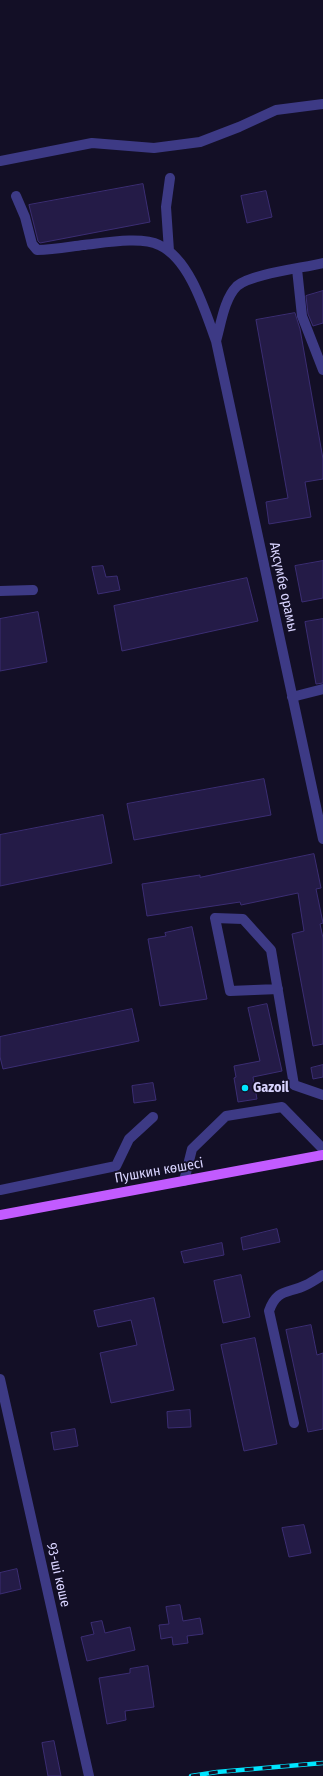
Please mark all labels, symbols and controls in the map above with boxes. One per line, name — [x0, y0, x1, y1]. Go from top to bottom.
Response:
street label: Ақсүмбе орамы — [265, 541, 301, 633]
place label: Gazoil — [253, 1080, 289, 1096]
marker: Gazoil — [240, 1083, 250, 1093]
street label: Пушкин көшесі — [113, 1155, 205, 1187]
street label: 93-ші көше — [42, 1541, 74, 1609]

